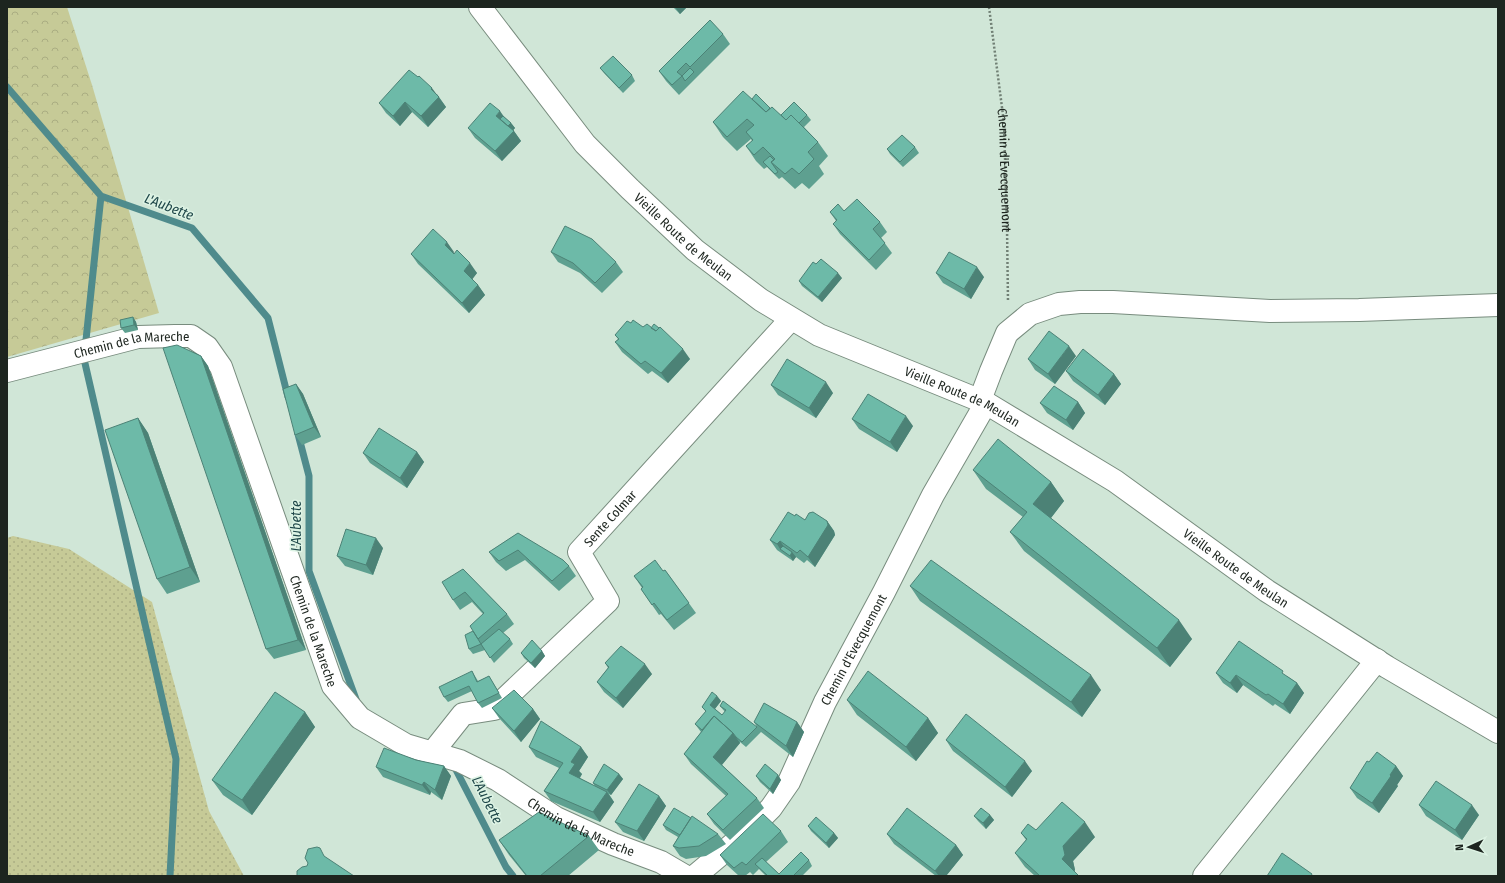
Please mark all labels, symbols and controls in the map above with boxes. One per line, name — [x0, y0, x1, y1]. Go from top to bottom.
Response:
street label: Chemin d'Evecquemont — [995, 107, 1015, 233]
water label: L'Aubette — [142, 190, 196, 224]
street label: Vieille Route de Meulan — [631, 190, 736, 283]
street label: Chemin de la Mareche — [72, 328, 189, 361]
street label: Vieille Route de Meulan — [903, 363, 1023, 429]
street label: Sente Colmar — [580, 487, 640, 549]
water label: L'Aubette — [288, 500, 305, 552]
street label: Vieille Route de Meulan — [1180, 525, 1291, 610]
street label: Chemin de la Mareche — [287, 573, 340, 689]
street label: Chemin d'Evecquemont — [817, 591, 889, 708]
water label: L'Aubette — [468, 773, 506, 827]
street label: Chemin de la Mareche — [525, 794, 637, 859]
north arrow — [1449, 827, 1489, 867]
text: N — [1453, 844, 1466, 851]

